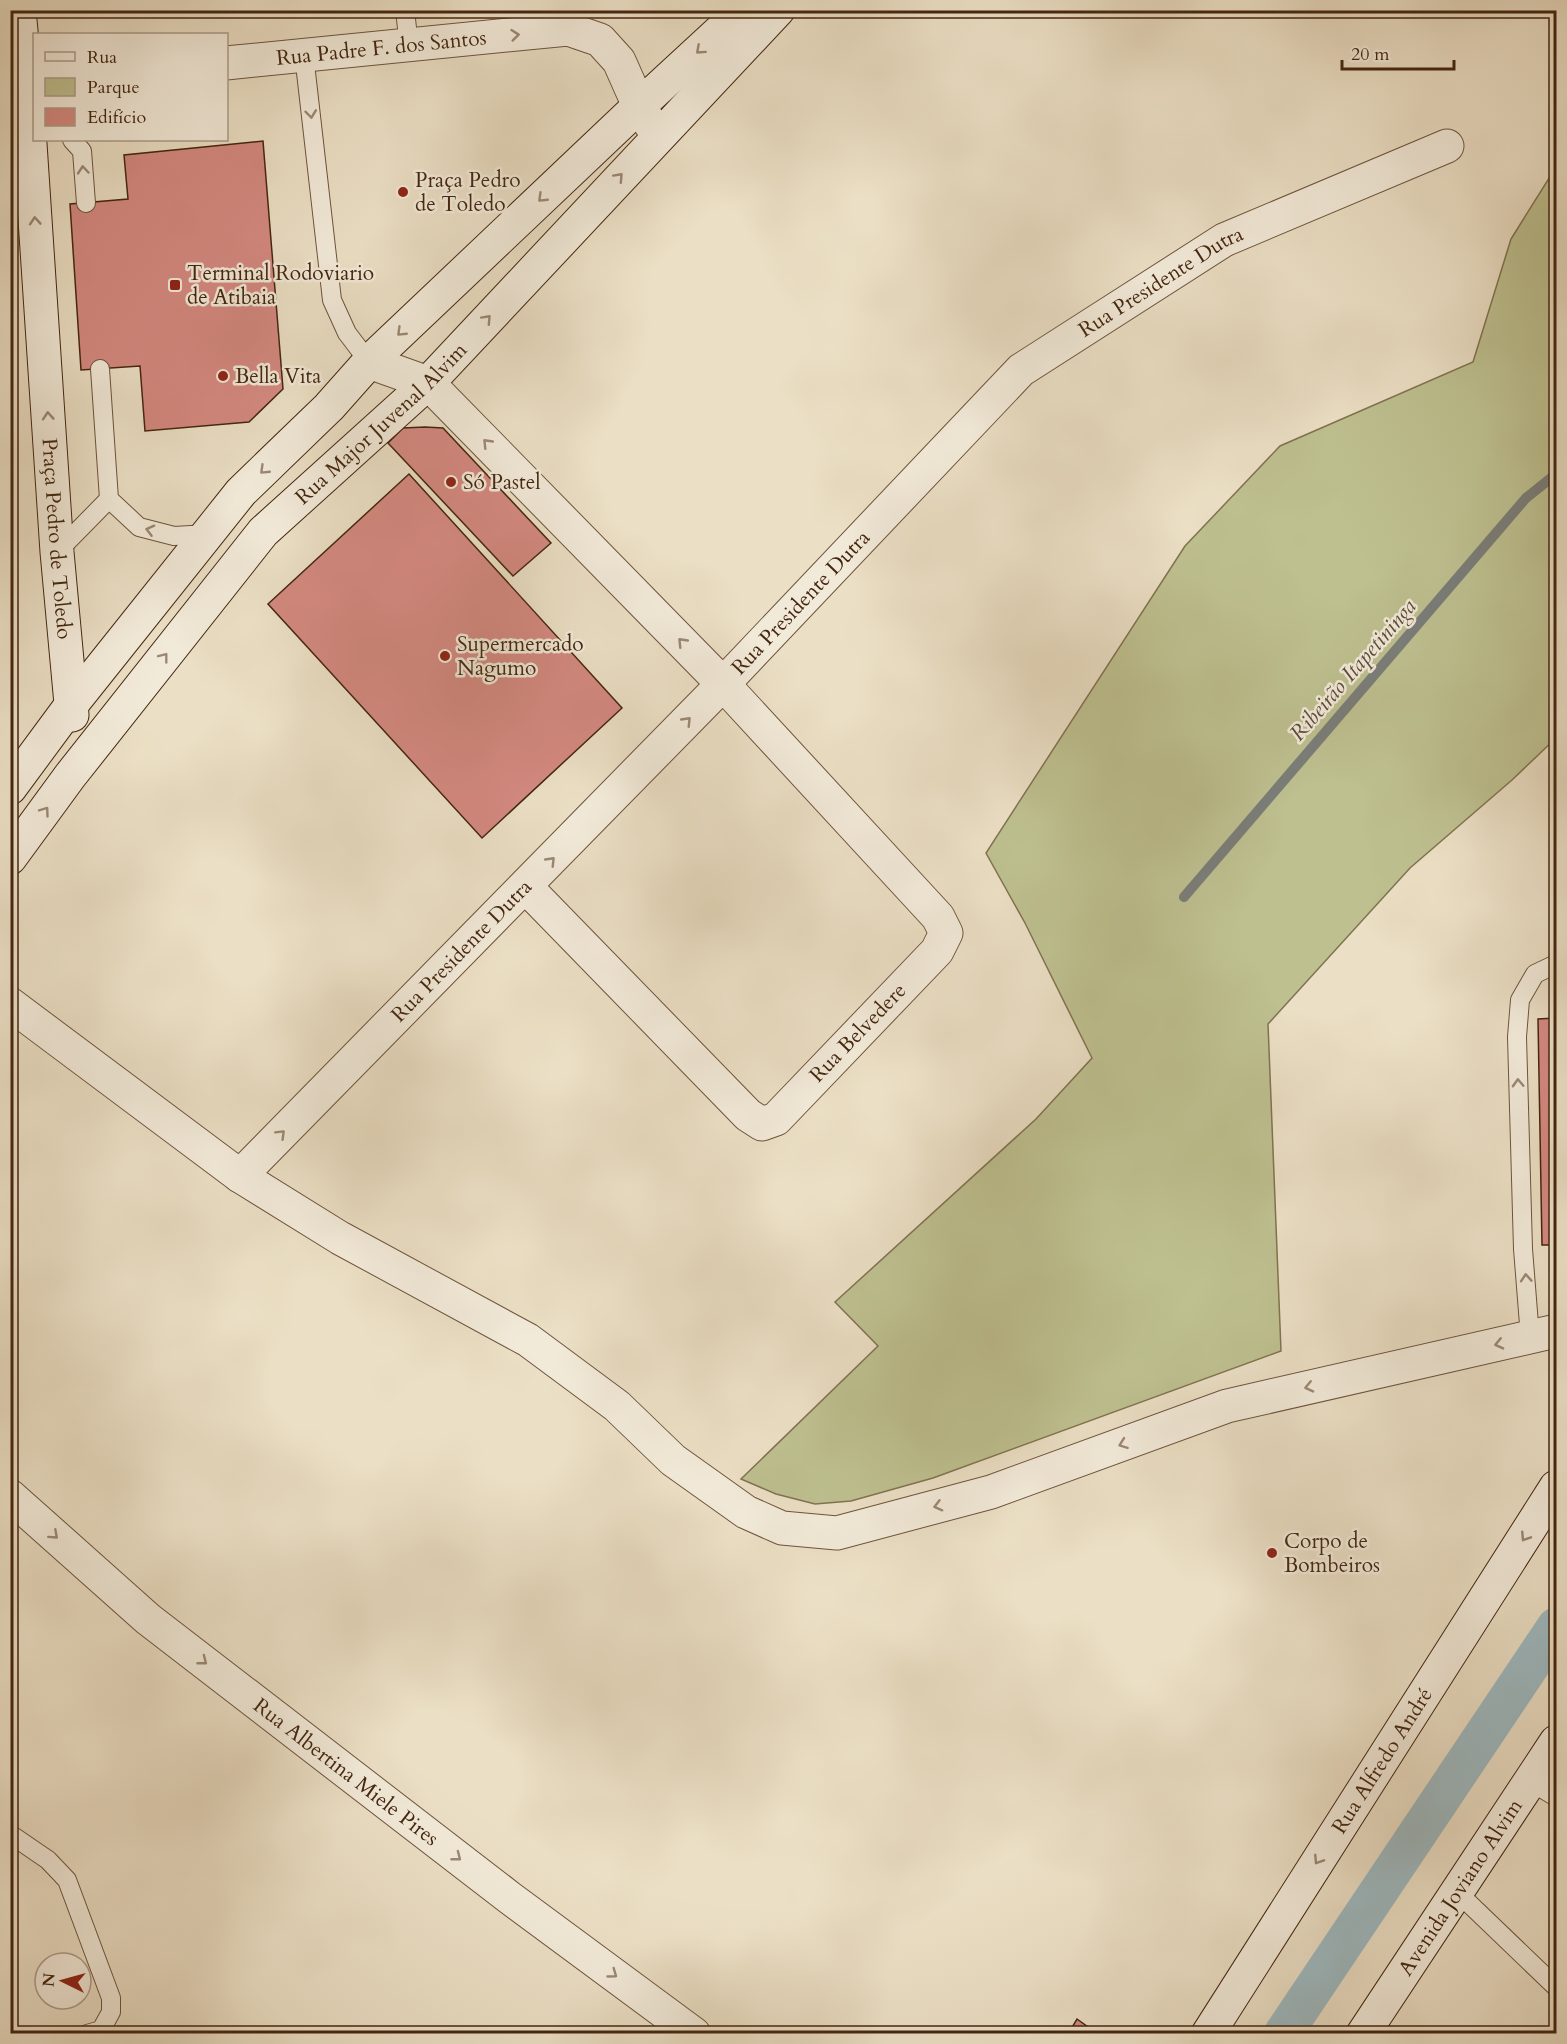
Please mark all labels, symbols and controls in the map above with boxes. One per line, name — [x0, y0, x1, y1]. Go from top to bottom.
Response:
street label: Rua Padre F. dos Santos — [275, 23, 488, 72]
one-way arrow — [510, 29, 519, 42]
legend — [33, 33, 228, 141]
scale bar — [1342, 33, 1454, 71]
text: 20 m — [1351, 42, 1390, 67]
one-way arrow — [696, 43, 707, 54]
text: Rua — [87, 45, 117, 70]
text: Parque — [87, 75, 140, 100]
text: Edifício — [87, 105, 147, 130]
one-way arrow — [304, 109, 316, 118]
one-way arrow — [77, 165, 90, 174]
place label: Praça Pedro de Toledo — [415, 166, 521, 219]
one-way arrow — [612, 173, 623, 184]
marker: Praça Pedro de Toledo — [396, 185, 410, 199]
one-way arrow — [539, 190, 550, 201]
one-way arrow — [29, 217, 42, 226]
street label: Rua Presidente Dutra — [1073, 219, 1248, 344]
place label: Terminal Rodoviario de Atibaia — [187, 259, 374, 312]
marker: Terminal Rodoviario de Atibaia — [168, 278, 182, 292]
one-way arrow — [479, 316, 490, 327]
one-way arrow — [397, 325, 408, 336]
street label: Rua Major Juvenal Alvim — [289, 336, 473, 511]
place label: Bella Vita — [235, 362, 321, 391]
marker: Bella Vita — [216, 369, 230, 383]
one-way arrow — [42, 411, 55, 420]
street label: Praça Pedro de Toledo — [35, 437, 79, 641]
one-way arrow — [483, 439, 494, 449]
one-way arrow — [260, 463, 271, 474]
place label: Só Pastel — [463, 468, 541, 497]
marker: Só Pastel — [444, 475, 458, 489]
street label: Rua Presidente Dutra — [725, 524, 876, 681]
one-way arrow — [145, 525, 155, 538]
water label: Ribeirão Itapetininga — [1283, 592, 1423, 747]
place label: Supermercado Nagumo — [457, 630, 584, 683]
one-way arrow — [679, 638, 690, 649]
marker: Supermercado Nagumo — [438, 649, 452, 663]
one-way arrow — [157, 653, 168, 664]
one-way arrow — [680, 717, 691, 727]
one-way arrow — [38, 807, 49, 818]
one-way arrow — [544, 857, 555, 867]
street label: Rua Presidente Dutra — [385, 873, 538, 1028]
street label: Rua Belvedere — [803, 977, 913, 1089]
one-way arrow — [1512, 1079, 1525, 1088]
one-way arrow — [274, 1131, 285, 1142]
one-way arrow — [1520, 1274, 1533, 1283]
one-way arrow — [1495, 1336, 1505, 1349]
one-way arrow — [1305, 1380, 1315, 1393]
one-way arrow — [1118, 1436, 1129, 1449]
one-way arrow — [934, 1498, 944, 1511]
place label: Corpo de Bombeiros — [1284, 1527, 1380, 1580]
one-way arrow — [47, 1528, 58, 1539]
one-way arrow — [1521, 1530, 1532, 1541]
marker: Corpo de Bombeiros — [1265, 1546, 1279, 1560]
one-way arrow — [196, 1653, 207, 1664]
street label: Rua Alfredo André — [1325, 1682, 1439, 1839]
street label: Rua Albertina Miele Pires — [247, 1691, 445, 1853]
street label: Avenida Joviano Alvim — [1391, 1793, 1529, 1981]
one-way arrow — [450, 1850, 461, 1861]
one-way arrow — [1314, 1854, 1326, 1864]
north arrow — [33, 1951, 93, 2011]
one-way arrow — [606, 1967, 617, 1978]
text: N — [37, 1972, 61, 1988]

